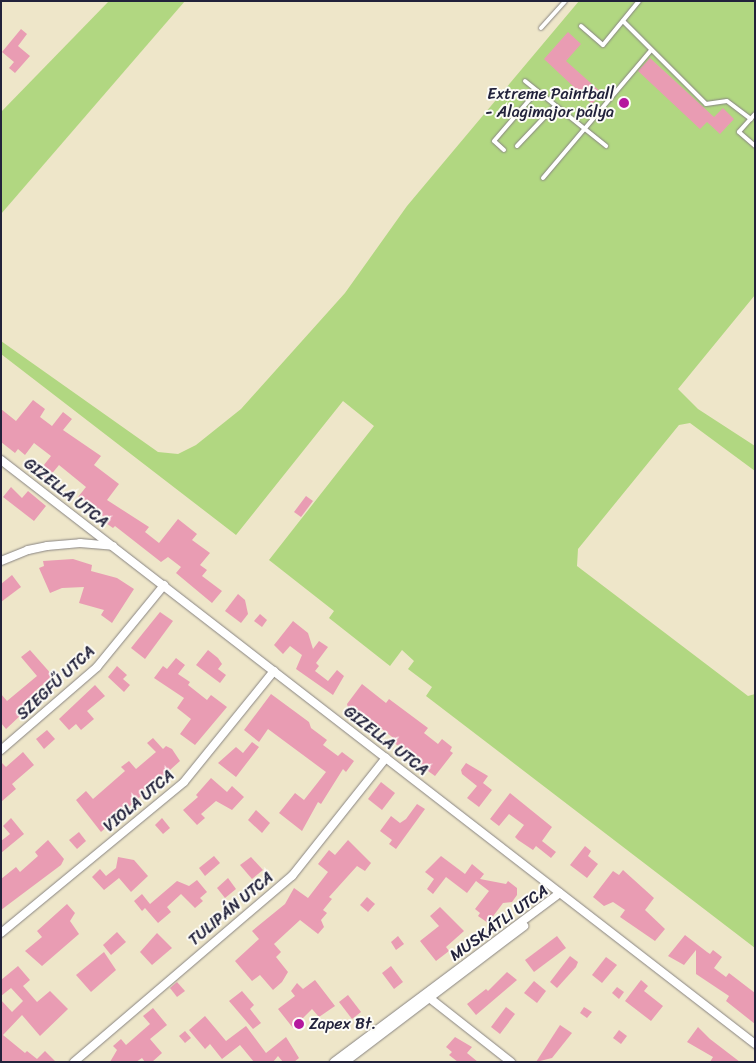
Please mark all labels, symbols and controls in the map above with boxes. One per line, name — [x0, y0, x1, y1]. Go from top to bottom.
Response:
place label: Extreme Paintball - Alagimajor pálya — [485, 84, 614, 122]
marker: Extreme Paintball - Alagimajor pálya — [618, 97, 630, 109]
street label: GIZELLA UTCA — [20, 454, 112, 532]
street label: SZEGFŰ UTCA — [13, 642, 99, 724]
street label: GIZELLA UTCA — [340, 702, 432, 780]
street label: VIOLA UTCA — [99, 766, 179, 836]
street label: TULIPÁN UTCA — [184, 868, 278, 950]
street label: MUSKÁTLI UTCA — [446, 880, 552, 966]
place label: Zapex Bt. — [309, 1014, 377, 1034]
marker: Zapex Bt. — [293, 1018, 305, 1030]

